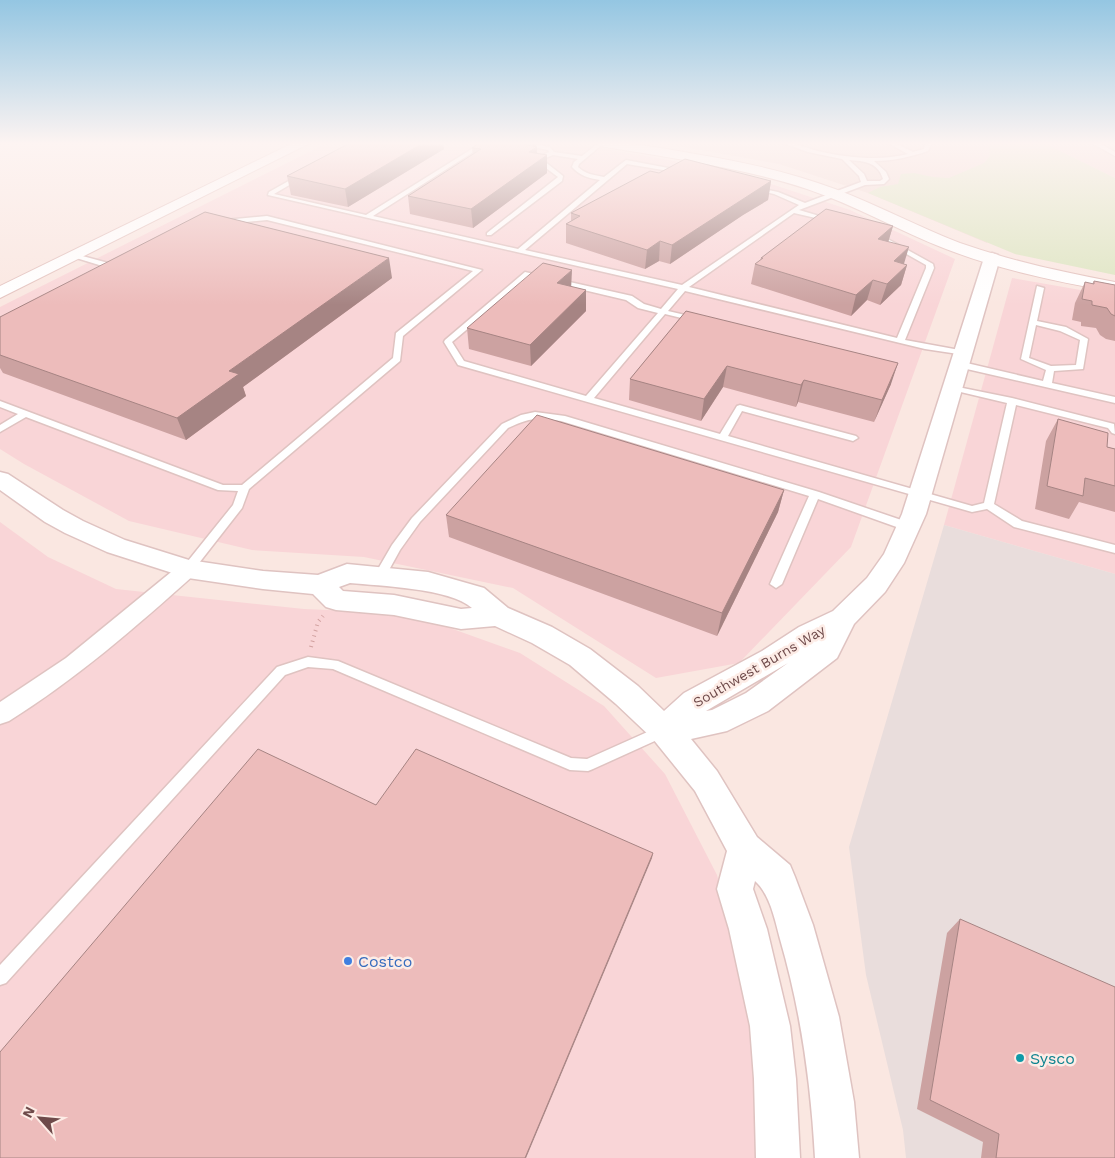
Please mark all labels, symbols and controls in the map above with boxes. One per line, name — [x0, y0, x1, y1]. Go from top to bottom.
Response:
street label: Southwest Burns Way — [690, 621, 828, 710]
place label: Costco — [358, 952, 412, 971]
marker: Costco — [342, 955, 354, 967]
place label: Sysco — [1030, 1049, 1075, 1068]
marker: Sysco — [1014, 1052, 1026, 1064]
north arrow — [15, 1093, 65, 1143]
text: N — [19, 1104, 38, 1120]

